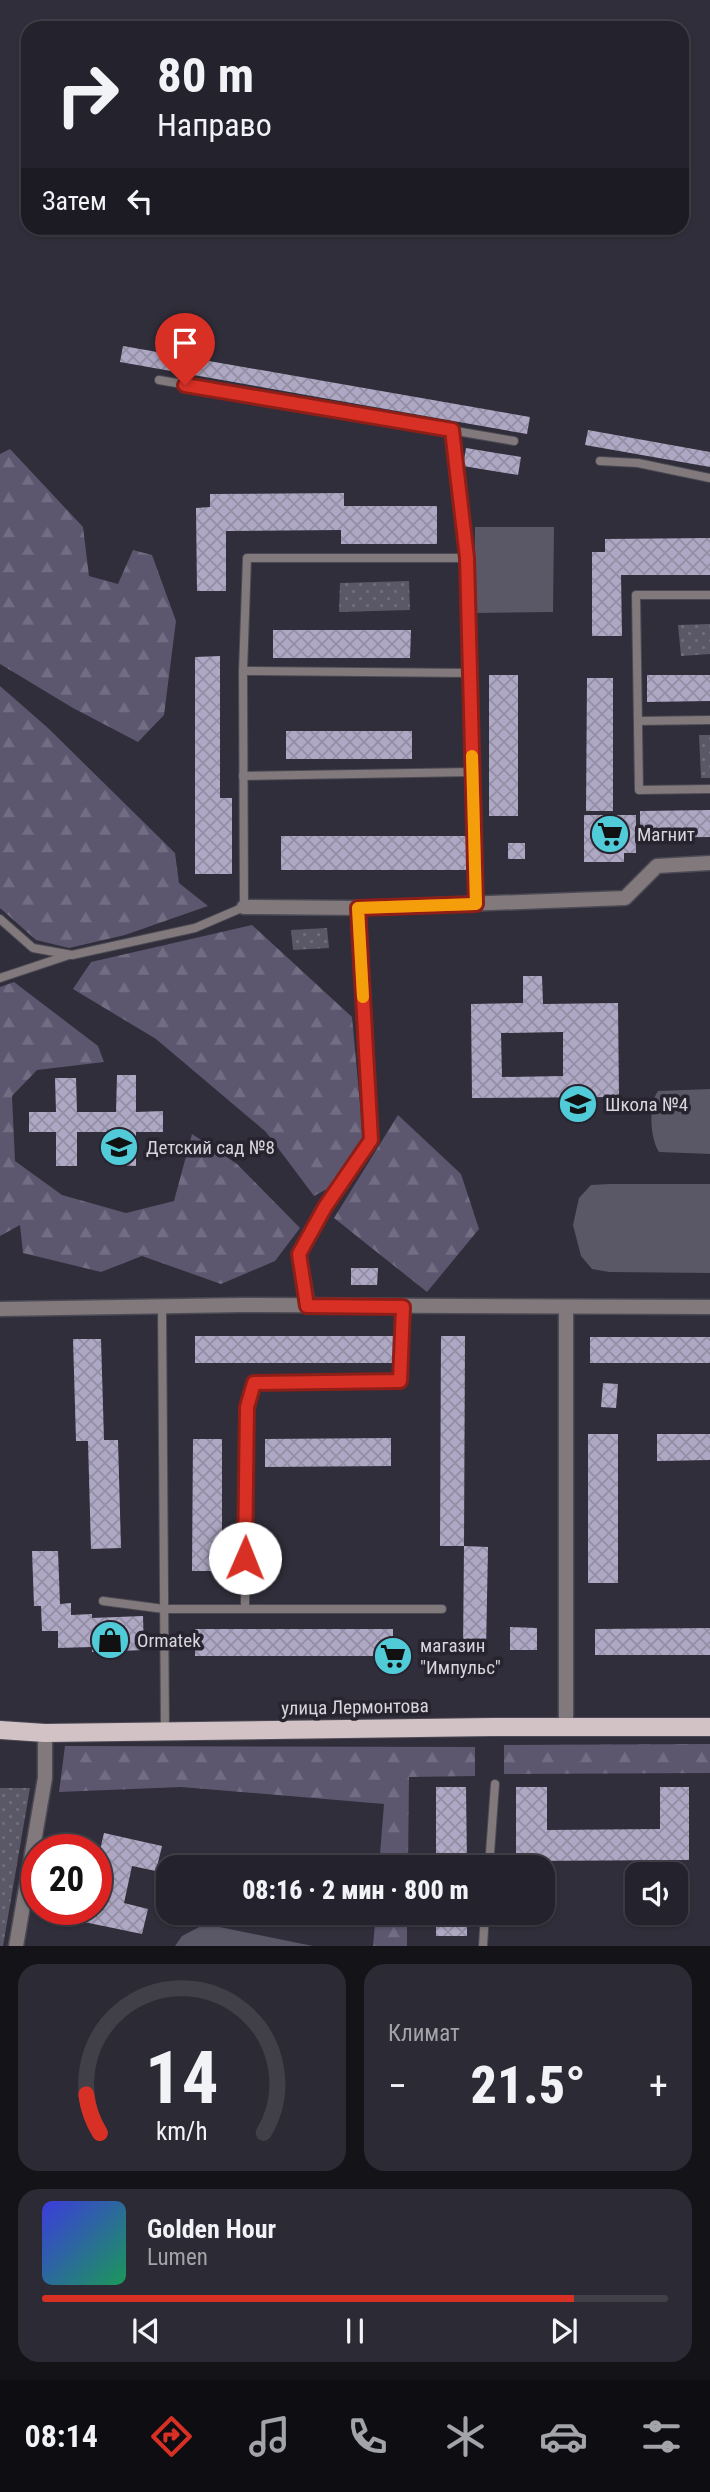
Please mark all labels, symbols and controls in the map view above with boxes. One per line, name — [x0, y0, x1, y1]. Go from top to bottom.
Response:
text: 80 m — [157, 47, 254, 104]
icon: right — [42, 49, 133, 140]
text: Направо — [157, 106, 272, 144]
icon: left — [121, 182, 159, 220]
text: Затем — [42, 186, 107, 216]
pin — [155, 313, 215, 385]
icon: arrive — [166, 324, 204, 362]
supermarket icon: Магнит — [589, 813, 631, 855]
place label: Магнит — [637, 823, 695, 846]
school or university icon: Школа №4 — [557, 1083, 599, 1125]
place label: Школа №4 — [605, 1093, 688, 1116]
school or university icon: Детский сад №8 — [98, 1126, 140, 1168]
place label: Детский сад №8 — [146, 1136, 275, 1159]
position arrow — [208, 1521, 282, 1595]
shop icon: Ormatek — [89, 1619, 131, 1661]
place label: Ormatek — [137, 1629, 201, 1652]
place label: магазин "Импульс" — [420, 1634, 501, 1679]
supermarket icon: магазин "Импульс" — [372, 1635, 414, 1677]
street label: улица Лермонтова — [281, 1694, 429, 1720]
speed limit sign: 20 — [21, 1834, 112, 1925]
map controls — [625, 1862, 688, 1925]
button: sound — [625, 1862, 688, 1925]
text: 08:16 · 2 мин · 800 m — [242, 1875, 469, 1905]
text: Климат — [388, 2020, 460, 2047]
text: 14 — [145, 2036, 219, 2122]
text: 21.5° — [470, 2055, 586, 2116]
text: − — [388, 2064, 407, 2108]
text: + — [649, 2064, 668, 2108]
text: km/h — [156, 2117, 208, 2146]
text: Golden Hour — [147, 2214, 276, 2244]
text: Lumen — [147, 2244, 208, 2271]
icon: previous — [127, 2312, 165, 2350]
icon: pause — [336, 2312, 374, 2350]
icon: next — [545, 2312, 583, 2350]
icon: directions — [147, 2412, 196, 2461]
icon: music — [245, 2412, 294, 2461]
icon: phone — [343, 2412, 392, 2461]
icon: climate — [441, 2412, 490, 2461]
icon: car — [539, 2412, 588, 2461]
icon: filters — [637, 2412, 686, 2461]
text: 08:14 — [24, 2417, 98, 2455]

